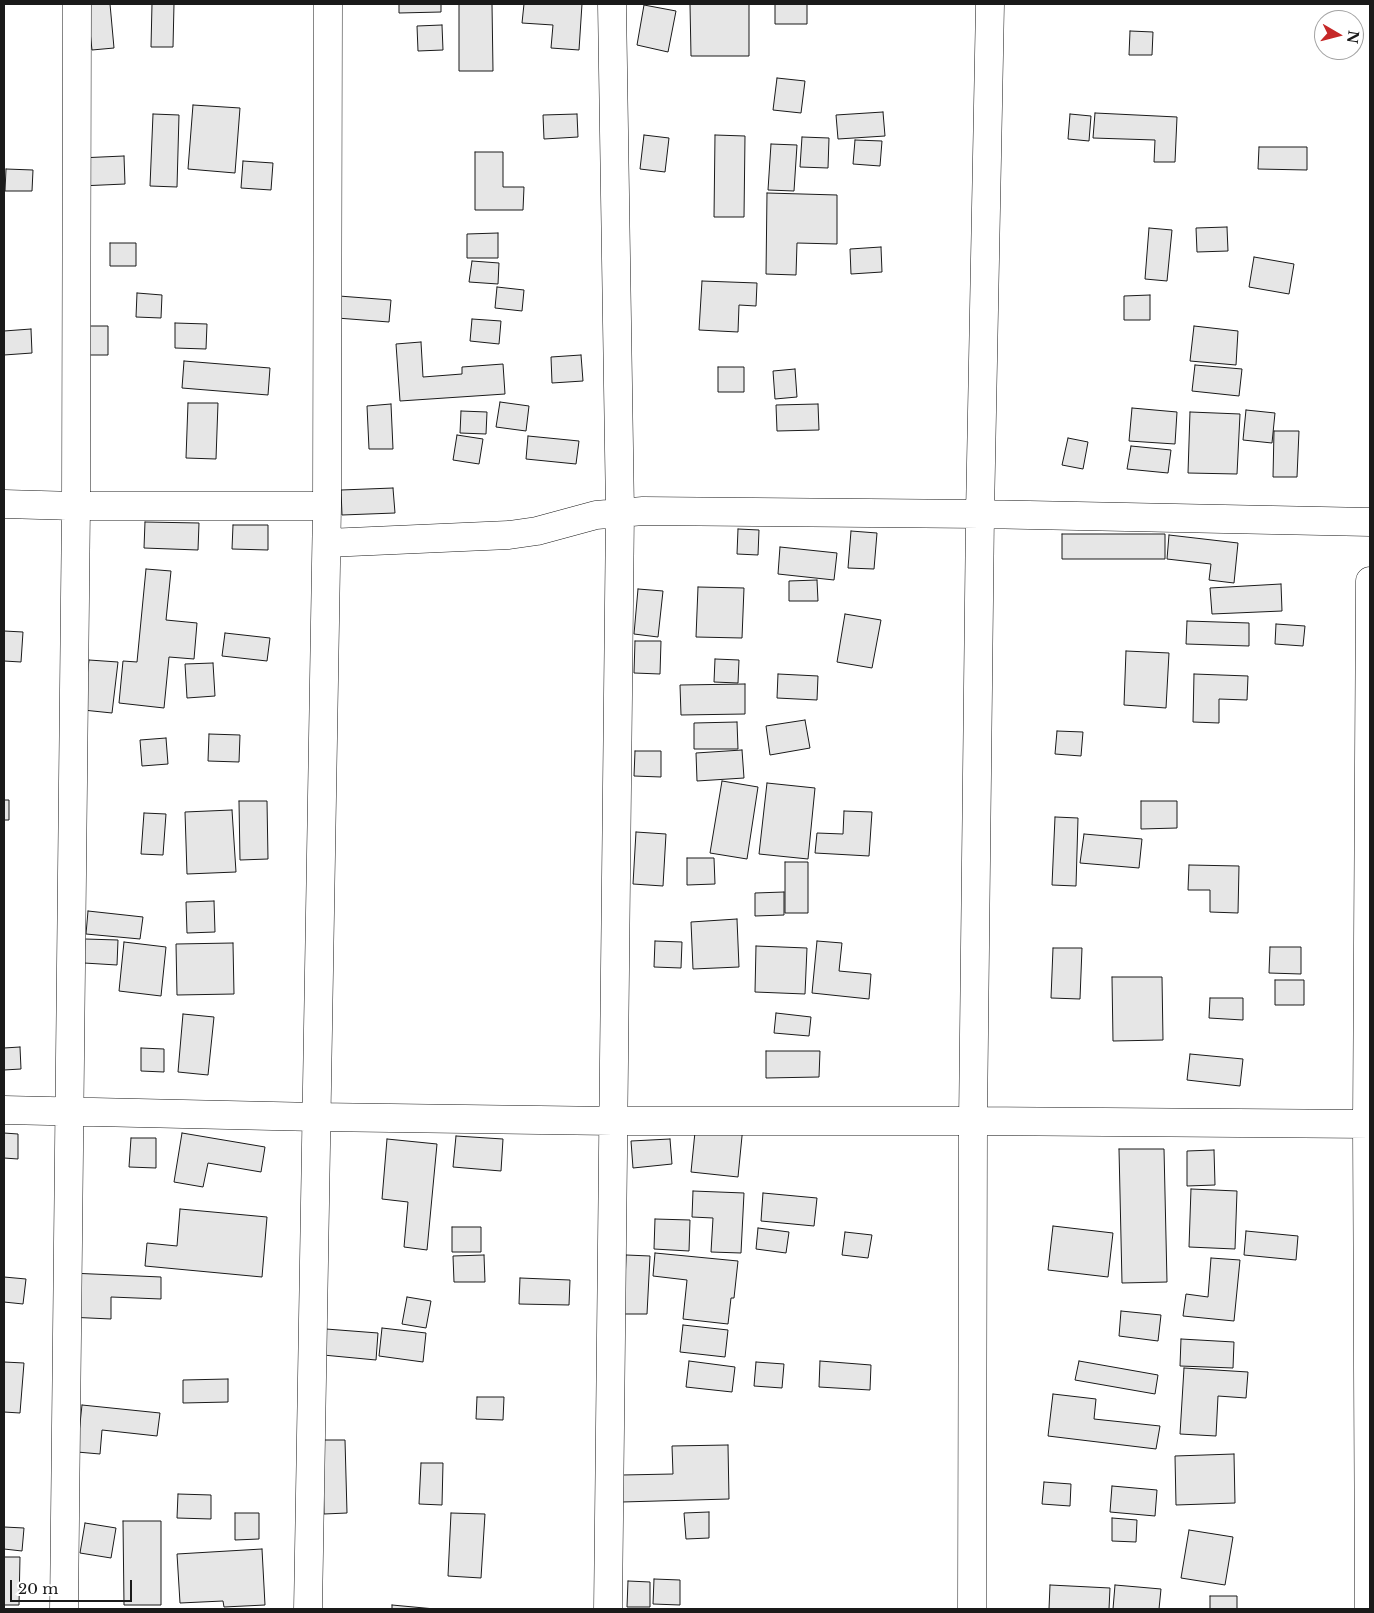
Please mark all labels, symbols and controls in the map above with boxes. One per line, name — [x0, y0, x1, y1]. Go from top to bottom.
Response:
north arrow — [1314, 10, 1364, 60]
text: N — [1343, 29, 1363, 45]
scale bar — [12, 1570, 135, 1602]
text: 20 m — [18, 1579, 58, 1598]

